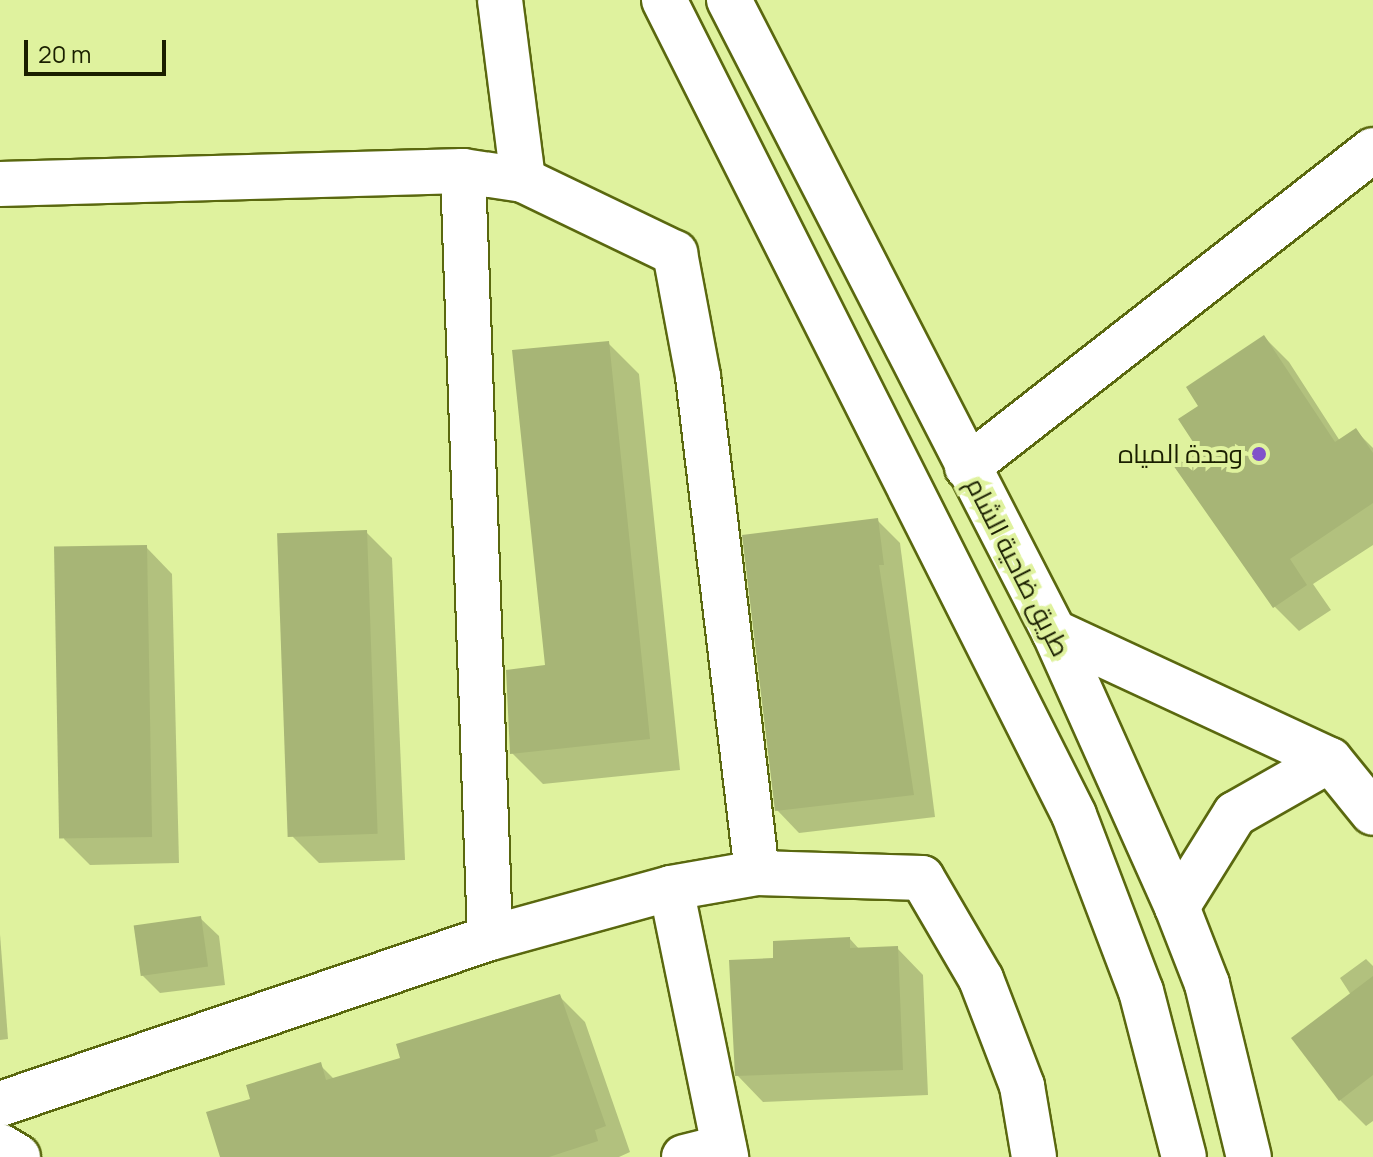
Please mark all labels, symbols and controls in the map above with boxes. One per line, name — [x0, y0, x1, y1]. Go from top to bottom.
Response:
scale bar — [28, 24, 170, 74]
text: 20 m — [38, 37, 91, 70]
place label: وحدة المياه — [1118, 438, 1243, 470]
marker: وحدة المياه — [1250, 445, 1268, 463]
street label: طريق ضاحية الشام — [960, 472, 1076, 662]

